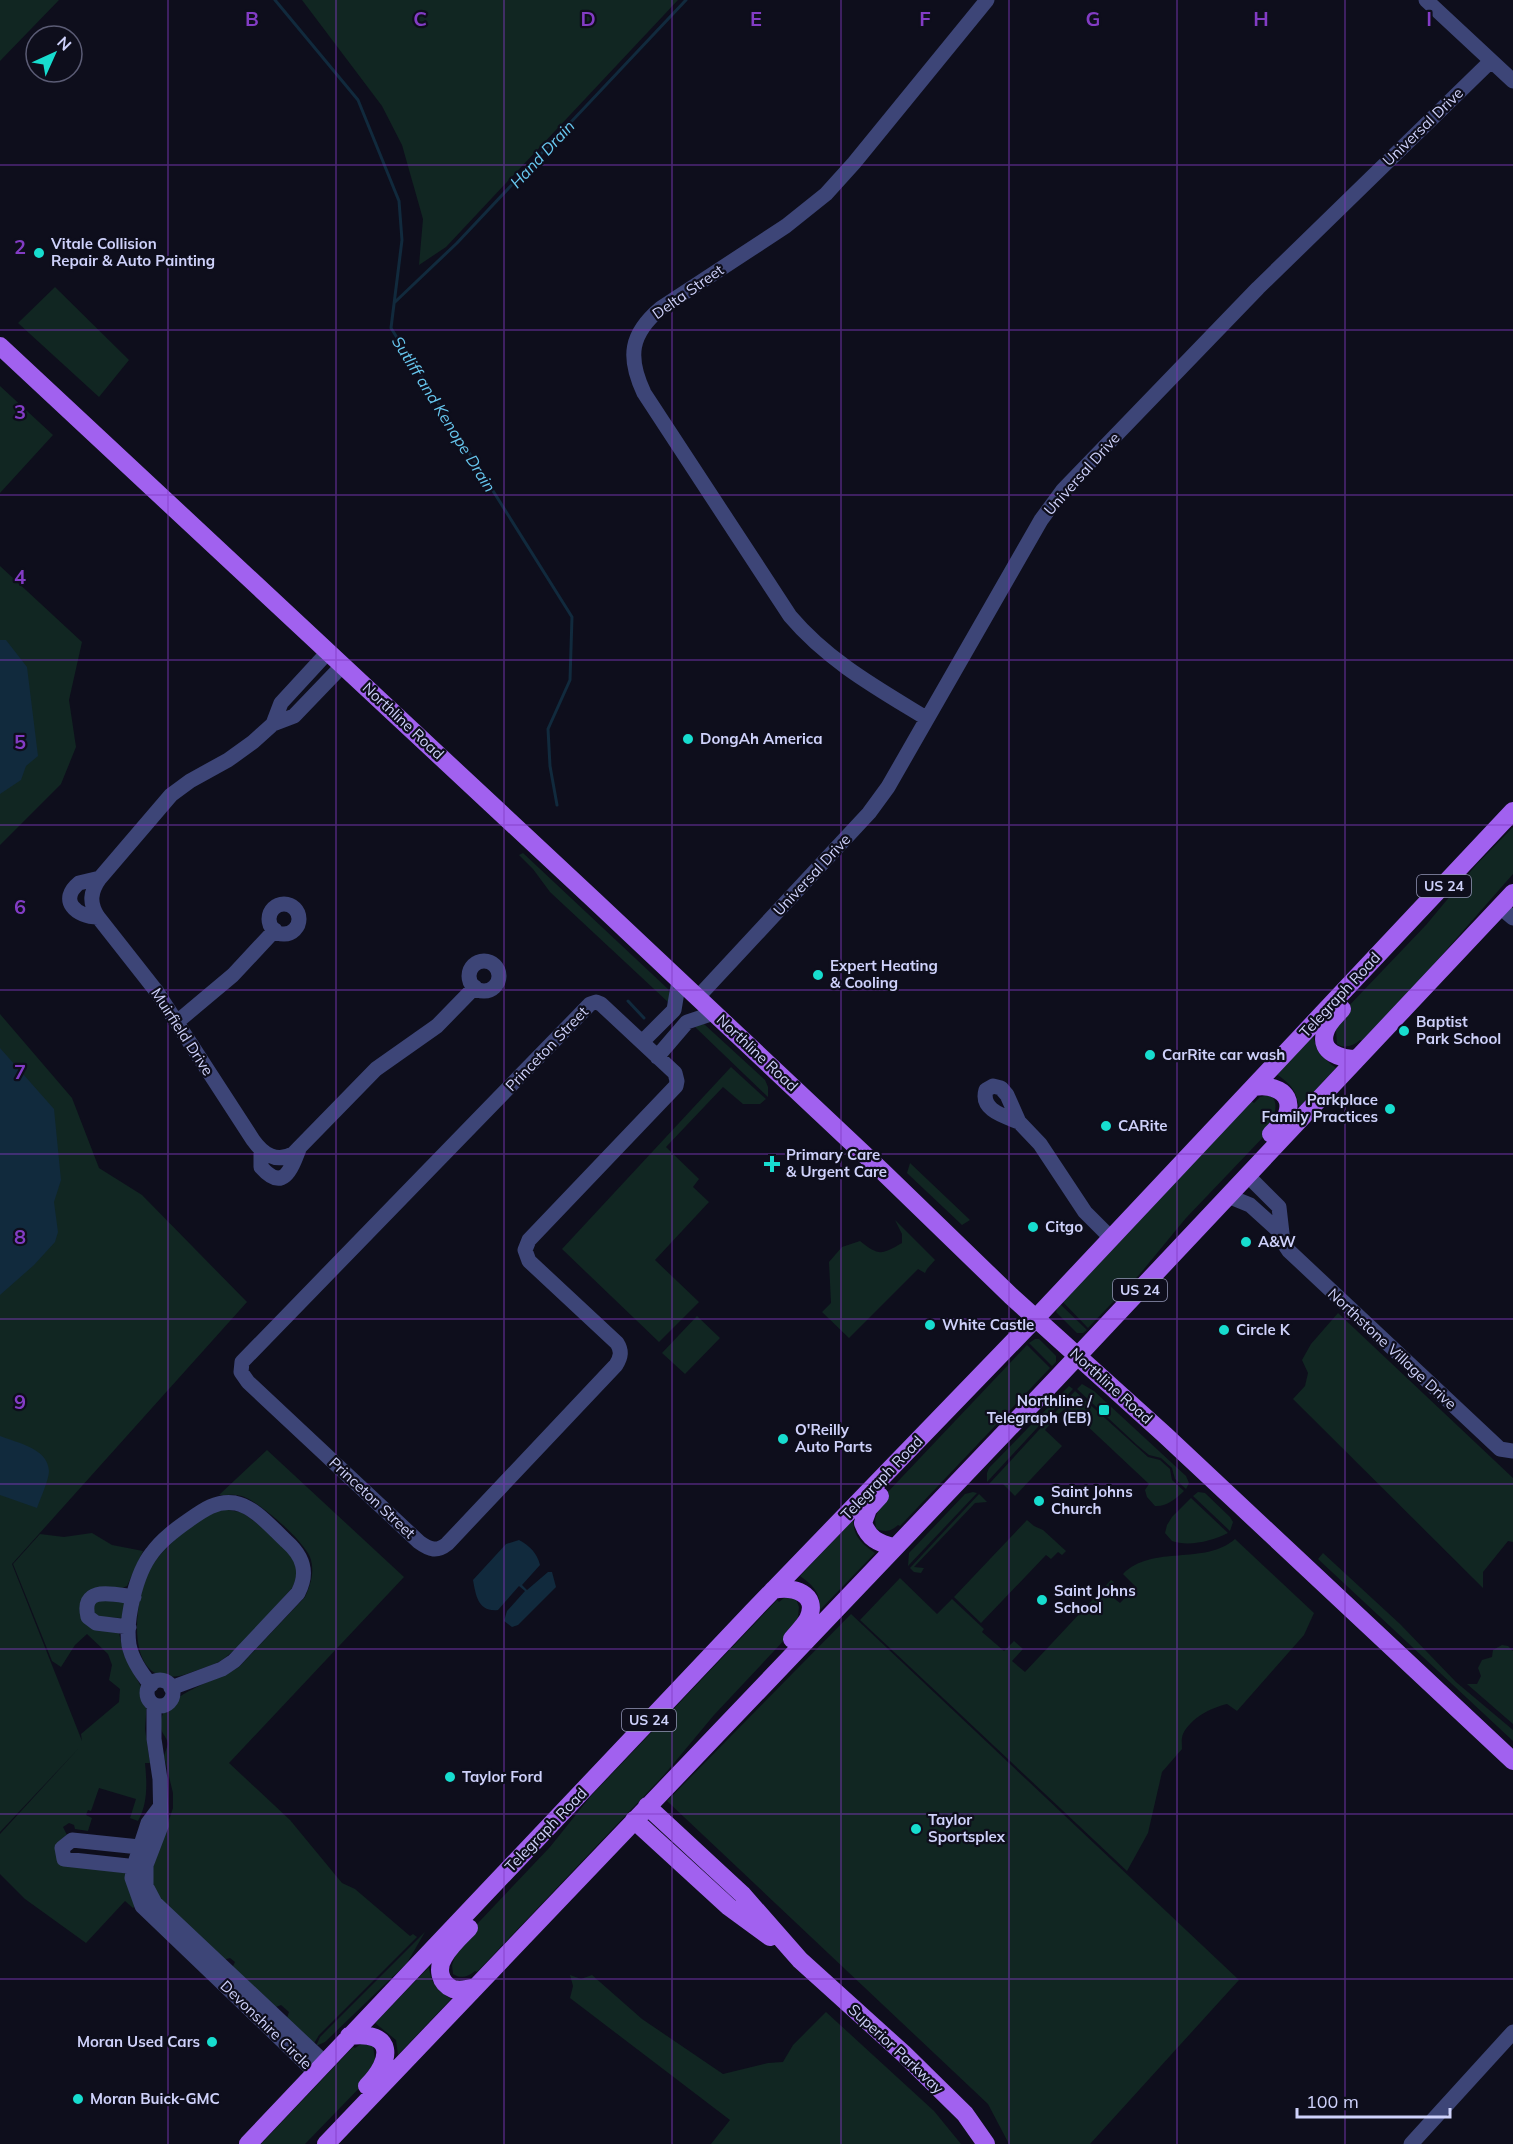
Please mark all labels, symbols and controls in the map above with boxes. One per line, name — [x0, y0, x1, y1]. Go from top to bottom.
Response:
text: B — [245, 6, 259, 31]
text: C — [413, 6, 427, 31]
text: D — [580, 6, 596, 31]
text: E — [750, 6, 762, 31]
text: F — [919, 6, 931, 31]
text: G — [1086, 6, 1100, 31]
text: H — [1253, 6, 1269, 31]
text: I — [1426, 6, 1432, 31]
north arrow — [24, 24, 84, 84]
text: N — [53, 32, 76, 55]
street label: Universal Drive — [1378, 83, 1467, 170]
water label: Hand Drain — [506, 116, 578, 192]
text: 2 — [14, 234, 26, 259]
place label: Vitale Collision Repair & Auto Painting — [50, 234, 215, 270]
marker: Vitale Collision Repair & Auto Painting — [32, 246, 46, 260]
street label: Delta Street — [648, 260, 727, 323]
water label: Sutliff and Kenope Drain — [388, 332, 500, 496]
text: 3 — [14, 399, 26, 424]
street label: Universal Drive — [1039, 428, 1124, 519]
text: 4 — [14, 564, 26, 589]
street label: Northline Road — [359, 678, 448, 763]
text: 5 — [14, 729, 26, 754]
place label: DongAh America — [700, 729, 823, 748]
marker: DongAh America — [681, 732, 695, 746]
street label: Universal Drive — [769, 830, 854, 919]
road number: US 24 — [1417, 875, 1471, 897]
text: 6 — [14, 894, 26, 919]
street label: Telegraph Road — [1295, 948, 1384, 1041]
place label: Expert Heating & Cooling — [830, 956, 938, 992]
marker: Expert Heating & Cooling — [811, 968, 825, 982]
street label: Muirfield Drive — [147, 984, 218, 1079]
street label: Princeton Street — [501, 1002, 592, 1095]
street label: Northline Road — [713, 1010, 802, 1095]
place label: Baptist Park School — [1416, 1012, 1501, 1048]
marker: Baptist Park School — [1397, 1024, 1411, 1038]
place label: CarRite car wash — [1162, 1045, 1285, 1064]
marker: CarRite car wash — [1143, 1048, 1157, 1062]
text: 7 — [14, 1059, 26, 1084]
place label: Parkplace Family Practices — [1262, 1090, 1378, 1126]
marker: Parkplace Family Practices — [1383, 1102, 1397, 1116]
place label: CARite — [1118, 1116, 1168, 1135]
marker: CARite — [1099, 1119, 1113, 1133]
place label: Primary Care & Urgent Care — [786, 1145, 887, 1181]
marker: Primary Care & Urgent Care — [763, 1155, 781, 1173]
place label: Citgo — [1045, 1217, 1083, 1236]
marker: Citgo — [1026, 1220, 1040, 1234]
text: 8 — [14, 1224, 26, 1249]
place label: A&W — [1258, 1232, 1296, 1251]
marker: A&W — [1239, 1235, 1253, 1249]
road number: US 24 — [1113, 1279, 1167, 1301]
street label: Northstone Village Drive — [1324, 1284, 1461, 1413]
place label: White Castle — [942, 1315, 1034, 1334]
marker: White Castle — [923, 1318, 937, 1332]
place label: Circle K — [1236, 1320, 1291, 1339]
marker: Circle K — [1217, 1323, 1231, 1337]
street label: Northline Road — [1066, 1344, 1156, 1428]
text: 9 — [14, 1389, 26, 1414]
place label: Northline / Telegraph (EB) — [987, 1391, 1093, 1427]
marker: Northline / Telegraph (EB) — [1097, 1403, 1111, 1417]
place label: O'Reilly Auto Parts — [795, 1420, 872, 1456]
marker: O'Reilly Auto Parts — [776, 1432, 790, 1446]
street label: Telegraph Road — [837, 1432, 927, 1524]
street label: Princeton Street — [325, 1453, 419, 1542]
place label: Saint Johns Church — [1051, 1482, 1133, 1518]
marker: Saint Johns Church — [1032, 1494, 1046, 1508]
place label: Saint Johns School — [1054, 1581, 1136, 1617]
marker: Saint Johns School — [1035, 1593, 1049, 1607]
road number: US 24 — [622, 1709, 676, 1731]
place label: Taylor Ford — [462, 1767, 543, 1786]
marker: Taylor Ford — [443, 1770, 457, 1784]
street label: Telegraph Road — [501, 1784, 591, 1876]
place label: Taylor Sportsplex — [928, 1810, 1006, 1846]
marker: Taylor Sportsplex — [909, 1822, 923, 1836]
street label: Devonshire Circle — [217, 1976, 316, 2073]
street label: Superior Parkway — [845, 2000, 948, 2098]
place label: Moran Used Cars — [77, 2032, 200, 2051]
marker: Moran Used Cars — [205, 2035, 219, 2049]
scale bar — [1297, 2081, 1450, 2119]
place label: Moran Buick-GMC — [90, 2089, 220, 2108]
text: 100 m — [1306, 2090, 1359, 2113]
marker: Moran Buick-GMC — [71, 2092, 85, 2106]

